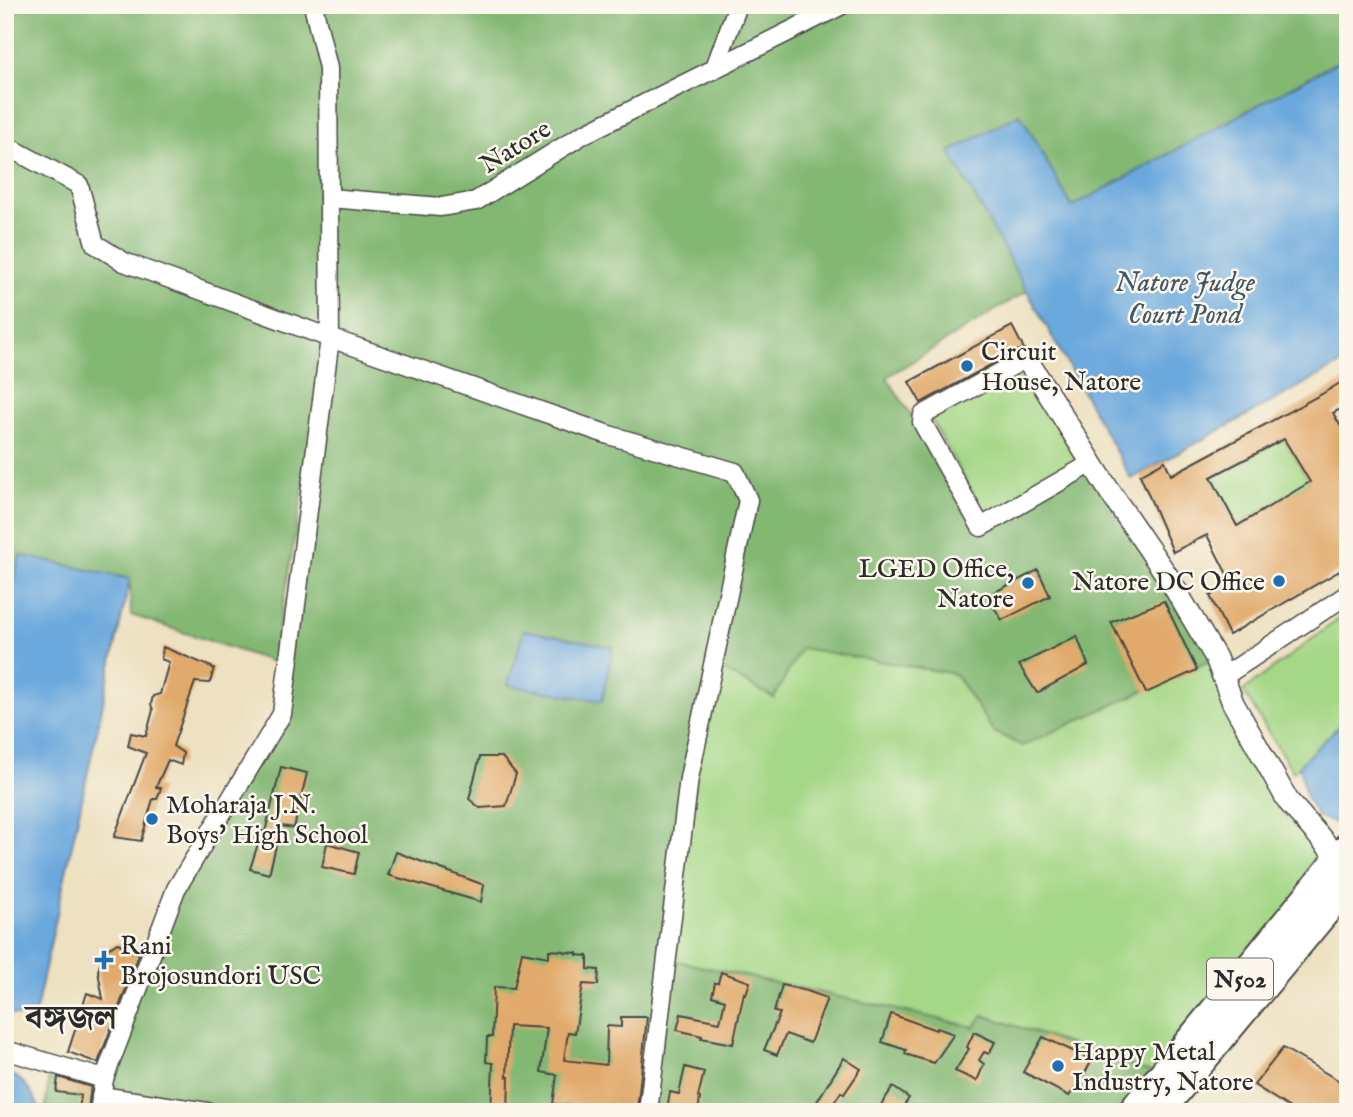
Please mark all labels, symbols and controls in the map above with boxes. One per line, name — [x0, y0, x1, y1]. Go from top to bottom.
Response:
street label: Natore — [474, 113, 557, 182]
water label: Natore Judge Court Pond — [1115, 266, 1256, 333]
place label: Circuit House, Natore — [981, 336, 1141, 399]
marker: Circuit House, Natore — [959, 358, 975, 374]
place label: LGED Office, Natore — [858, 553, 1014, 616]
place label: Natore DC Office — [1072, 566, 1265, 599]
marker: Natore DC Office — [1271, 573, 1287, 589]
marker: LGED Office, Natore — [1020, 575, 1036, 591]
place label: Moharaja J.N. Boys' High School — [166, 789, 369, 852]
marker: Moharaja J.N. Boys' High School — [144, 811, 160, 827]
place label: Rani Brojosundori USC — [120, 930, 321, 993]
marker: Rani Brojosundori USC — [94, 950, 114, 970]
road number: N502 — [1207, 959, 1273, 1000]
district label: বঙ্গজল — [23, 998, 118, 1040]
place label: Happy Metal Industry, Natore — [1072, 1036, 1254, 1099]
marker: Happy Metal Industry, Natore — [1050, 1058, 1066, 1074]

